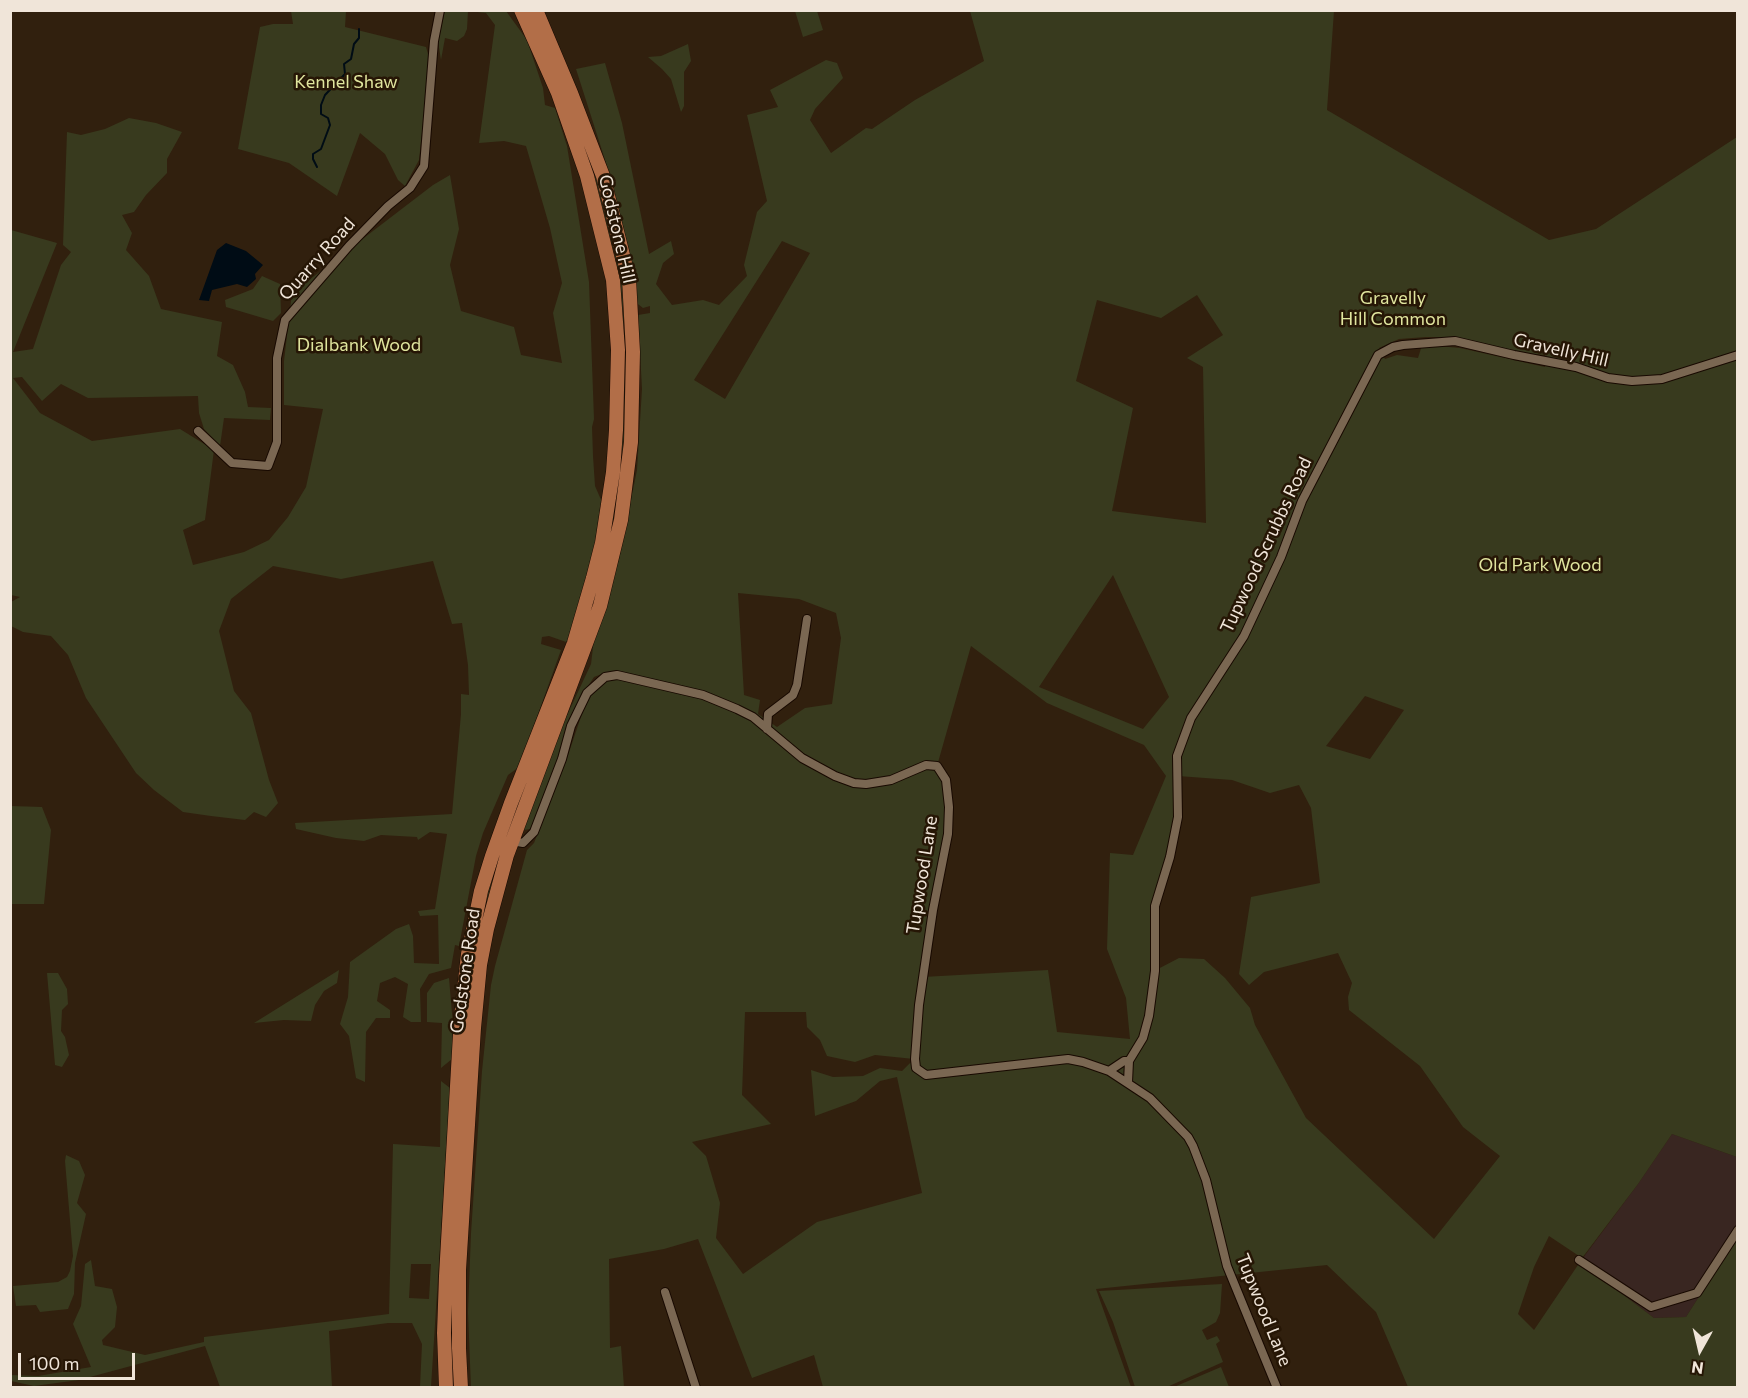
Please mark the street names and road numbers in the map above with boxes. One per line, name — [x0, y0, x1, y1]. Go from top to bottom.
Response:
street label: Godstone Hill — [594, 172, 640, 286]
street label: Quarry Road — [274, 213, 360, 305]
street label: Gravelly Hill — [1511, 329, 1611, 371]
street label: Tupwood Scrubbs Road — [1216, 454, 1316, 636]
street label: Tupwood Lane — [902, 814, 942, 936]
street label: Godstone Road — [446, 907, 484, 1035]
street label: Tupwood Lane — [1232, 1251, 1296, 1369]

